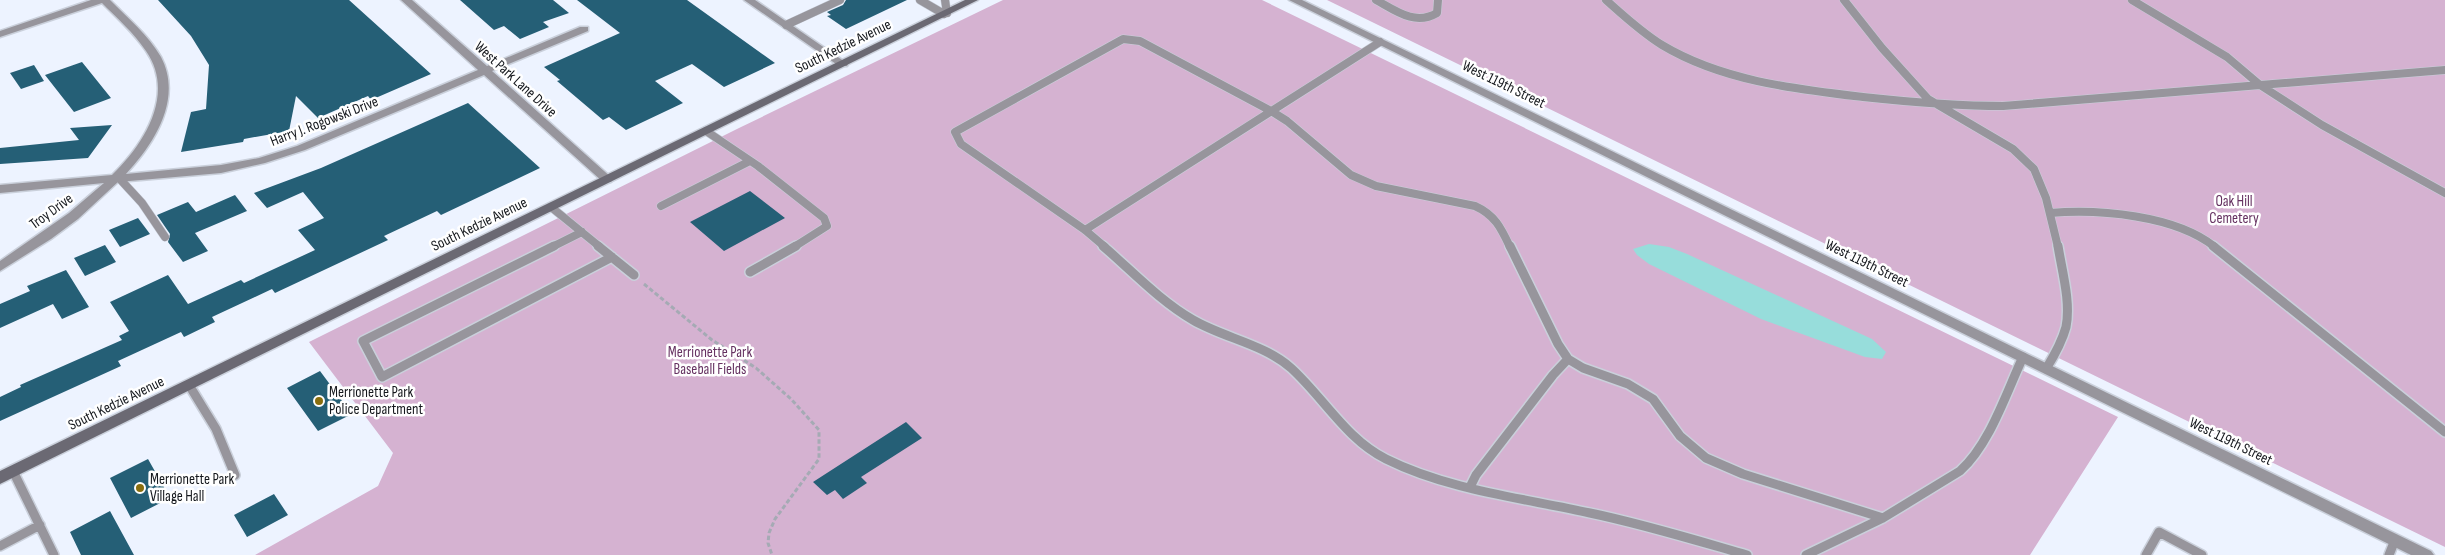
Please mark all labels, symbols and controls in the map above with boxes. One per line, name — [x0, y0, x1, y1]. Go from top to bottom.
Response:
street label: South Kedzie Avenue — [792, 15, 894, 78]
street label: West Park Lane Drive — [470, 37, 561, 121]
street label: West 119th Street — [1459, 56, 1549, 113]
street label: Harry J. Rogowski Drive — [267, 92, 381, 151]
street label: Troy Drive — [26, 189, 77, 234]
park label: Oak Hill Cemetery — [2209, 192, 2259, 228]
street label: South Kedzie Avenue — [428, 193, 530, 256]
street label: West 119th Street — [1822, 235, 1912, 292]
park label: Merrionette Park Baseball Fields — [668, 343, 752, 379]
street label: South Kedzie Avenue — [65, 372, 167, 435]
place label: Merrionette Park Police Department — [329, 383, 423, 419]
marker: Merrionette Park Police Department — [313, 395, 325, 407]
street label: West 119th Street — [2186, 413, 2276, 470]
place label: Merrionette Park Village Hall — [150, 470, 235, 506]
marker: Merrionette Park Village Hall — [134, 482, 146, 494]

